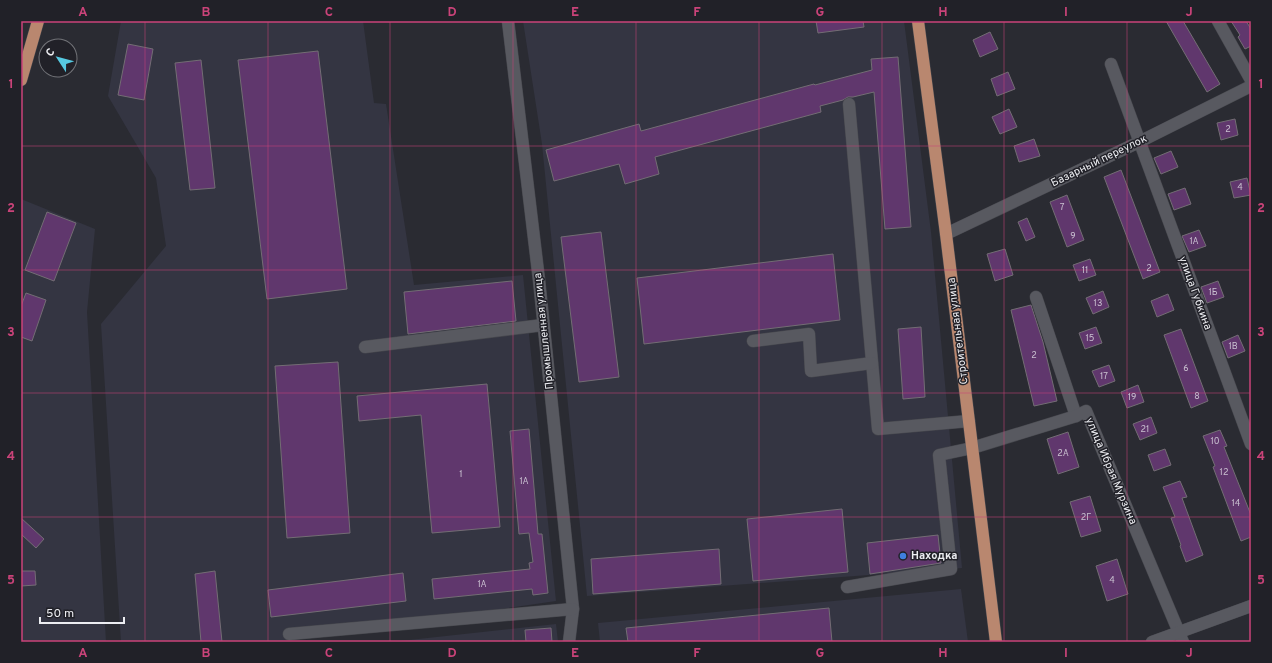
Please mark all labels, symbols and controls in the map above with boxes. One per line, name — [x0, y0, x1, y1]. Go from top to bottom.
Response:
text: A — [78, 5, 88, 21]
text: B — [202, 5, 211, 21]
text: C — [325, 5, 333, 21]
text: D — [447, 5, 457, 21]
text: E — [571, 5, 579, 21]
text: F — [693, 5, 701, 21]
text: G — [816, 5, 825, 21]
text: H — [938, 5, 948, 21]
text: I — [1064, 5, 1068, 21]
text: J — [1185, 5, 1193, 21]
north arrow — [38, 38, 78, 78]
text: С — [43, 46, 58, 60]
text: 1 — [8, 77, 14, 93]
text: 1 — [1258, 77, 1264, 93]
house number: 2 — [1225, 124, 1231, 135]
street label: Базарный переулок — [1049, 132, 1149, 190]
house number: 4 — [1237, 182, 1243, 193]
text: 2 — [7, 201, 15, 217]
text: 2 — [1257, 201, 1265, 217]
house number: 7 — [1060, 202, 1065, 213]
house number: 9 — [1070, 231, 1076, 242]
house number: 1А — [1189, 236, 1199, 247]
street label: улица Губкина — [1175, 254, 1215, 332]
house number: 2 — [1146, 263, 1152, 274]
house number: 11 — [1082, 265, 1088, 276]
street label: Промышленная улица — [531, 272, 557, 390]
street label: Строительная улица — [944, 277, 971, 385]
house number: 1Б — [1208, 287, 1218, 298]
house number: 13 — [1094, 298, 1102, 309]
text: 3 — [7, 325, 15, 341]
text: 3 — [1257, 325, 1265, 341]
house number: 15 — [1086, 333, 1094, 344]
house number: 1В — [1228, 341, 1238, 352]
house number: 2 — [1031, 350, 1037, 361]
house number: 6 — [1183, 363, 1189, 374]
house number: 17 — [1100, 371, 1108, 382]
house number: 8 — [1194, 391, 1200, 402]
house number: 19 — [1128, 392, 1136, 403]
street label: улица Ибрая Мурзина — [1082, 415, 1140, 527]
house number: 21 — [1141, 424, 1149, 435]
house number: 10 — [1210, 436, 1220, 447]
house number: 2А — [1057, 448, 1069, 459]
text: 4 — [7, 449, 15, 465]
text: 4 — [1257, 449, 1265, 465]
house number: 12 — [1220, 467, 1228, 478]
house number: 1 — [459, 469, 463, 480]
house number: 1А — [519, 476, 529, 487]
house number: 14 — [1232, 498, 1241, 509]
house number: 2Г — [1081, 512, 1091, 523]
place label: Находка — [911, 549, 957, 563]
marker: Находка — [898, 551, 908, 561]
text: 5 — [7, 573, 15, 589]
text: 5 — [1257, 573, 1265, 589]
house number: 4 — [1109, 575, 1115, 586]
house number: 1А — [477, 579, 487, 590]
scale bar — [40, 599, 124, 625]
text: 50 m — [46, 606, 74, 622]
text: A — [78, 646, 88, 662]
text: B — [202, 646, 211, 662]
text: C — [325, 646, 333, 662]
text: D — [447, 646, 457, 662]
text: E — [571, 646, 579, 662]
text: F — [693, 646, 701, 662]
text: G — [816, 646, 825, 662]
text: H — [938, 646, 948, 662]
text: I — [1064, 646, 1068, 662]
text: J — [1185, 646, 1193, 662]

